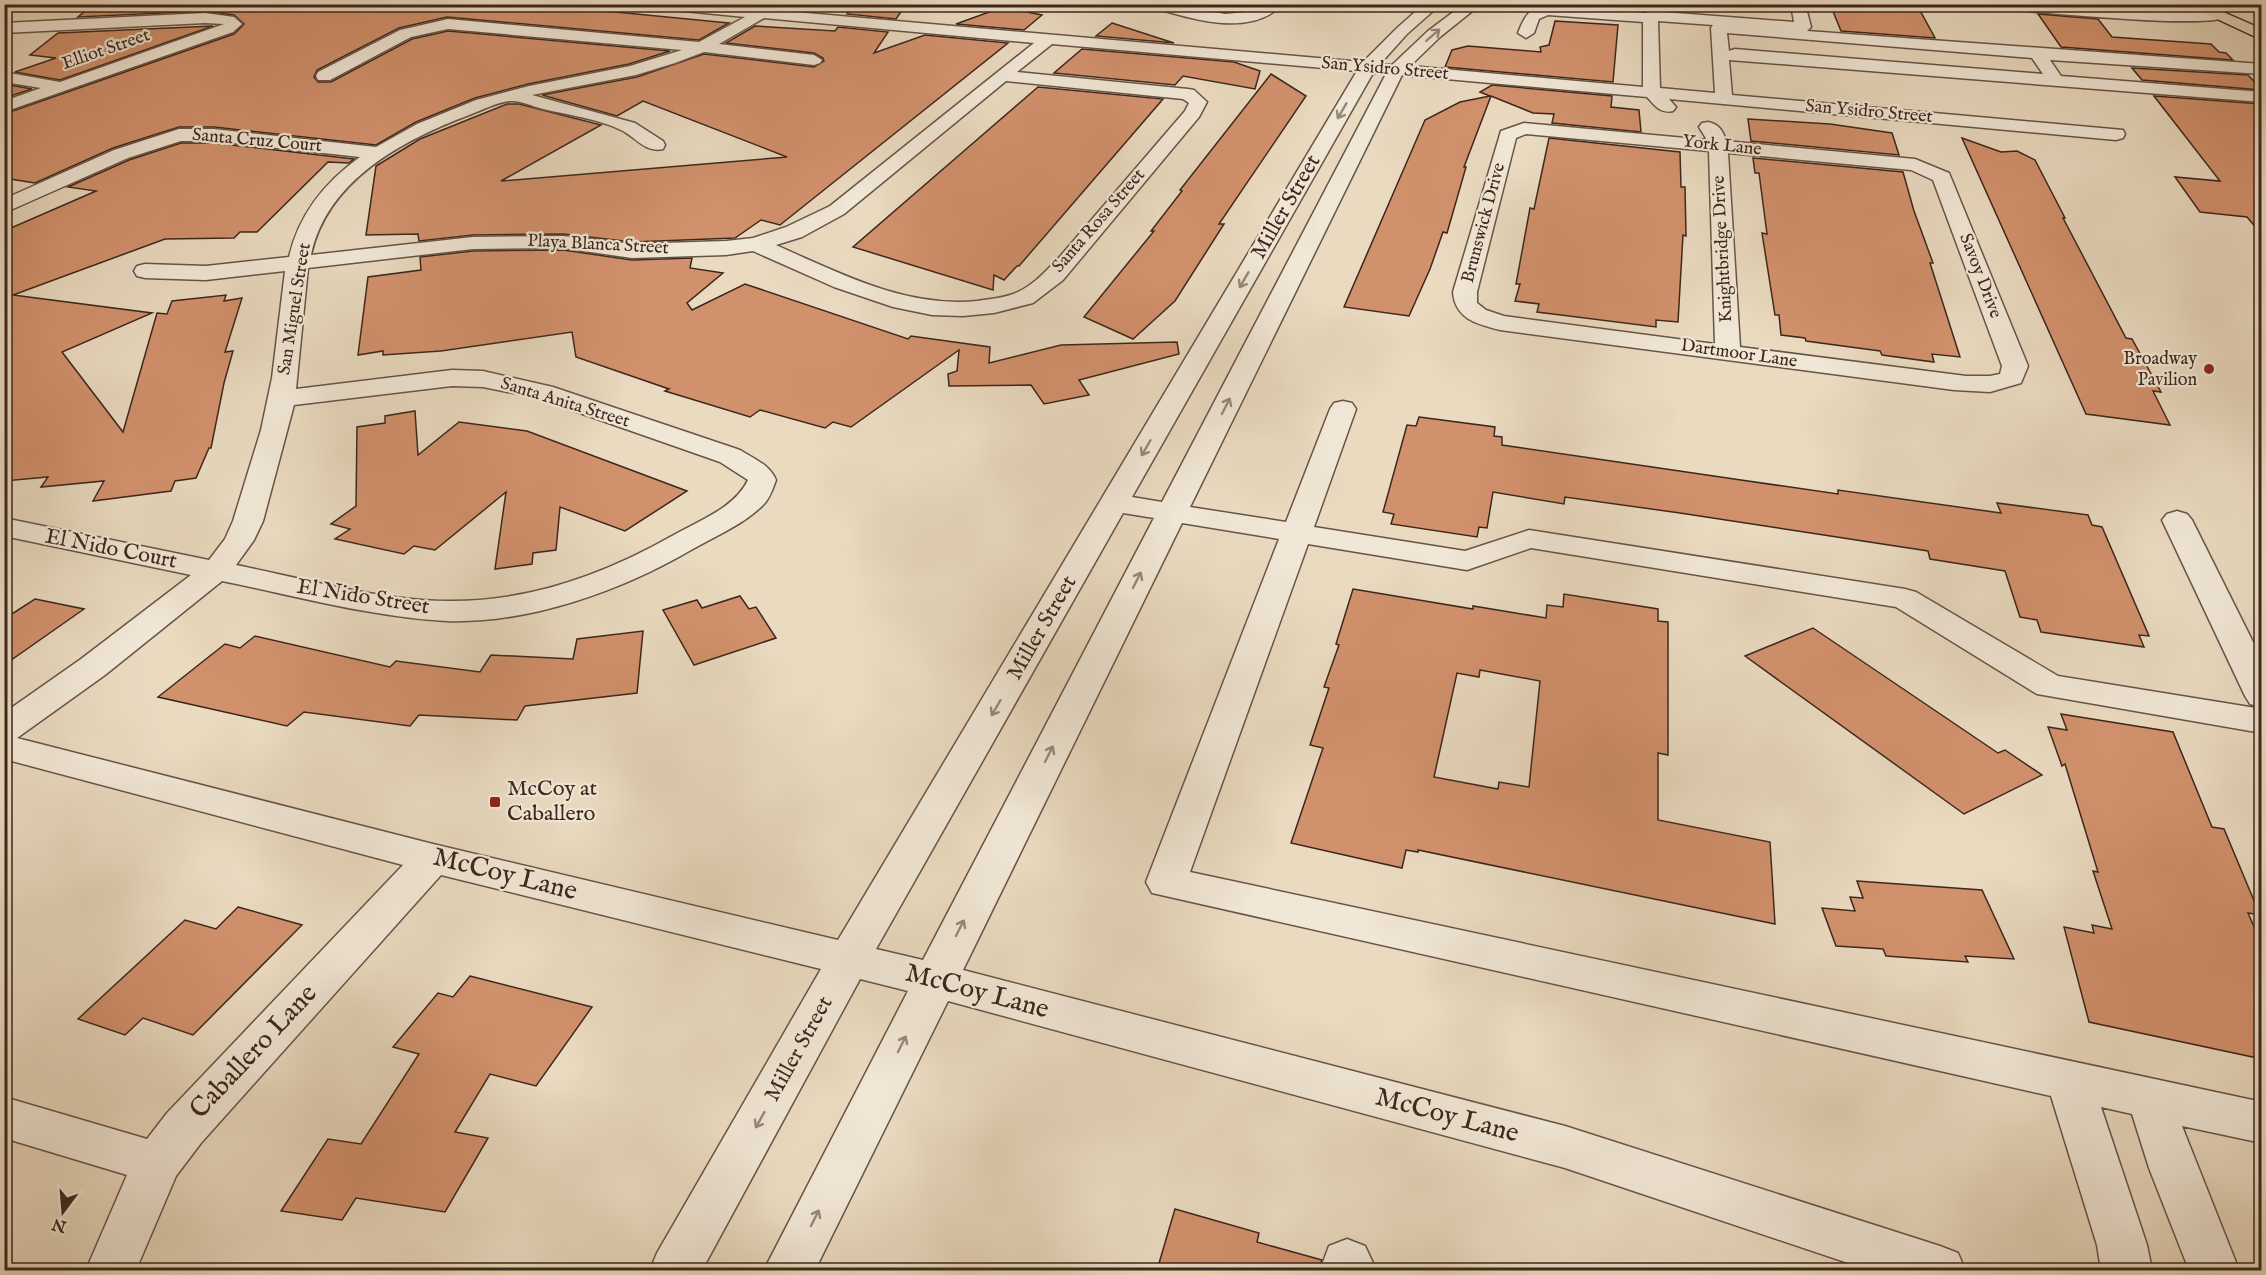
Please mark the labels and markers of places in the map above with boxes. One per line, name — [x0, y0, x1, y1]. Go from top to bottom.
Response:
place label: Broadway Pavilion — [2123, 348, 2197, 392]
marker: Broadway Pavilion — [2202, 362, 2216, 376]
place label: McCoy at Caballero — [507, 775, 598, 828]
marker: McCoy at Caballero — [488, 795, 502, 809]

